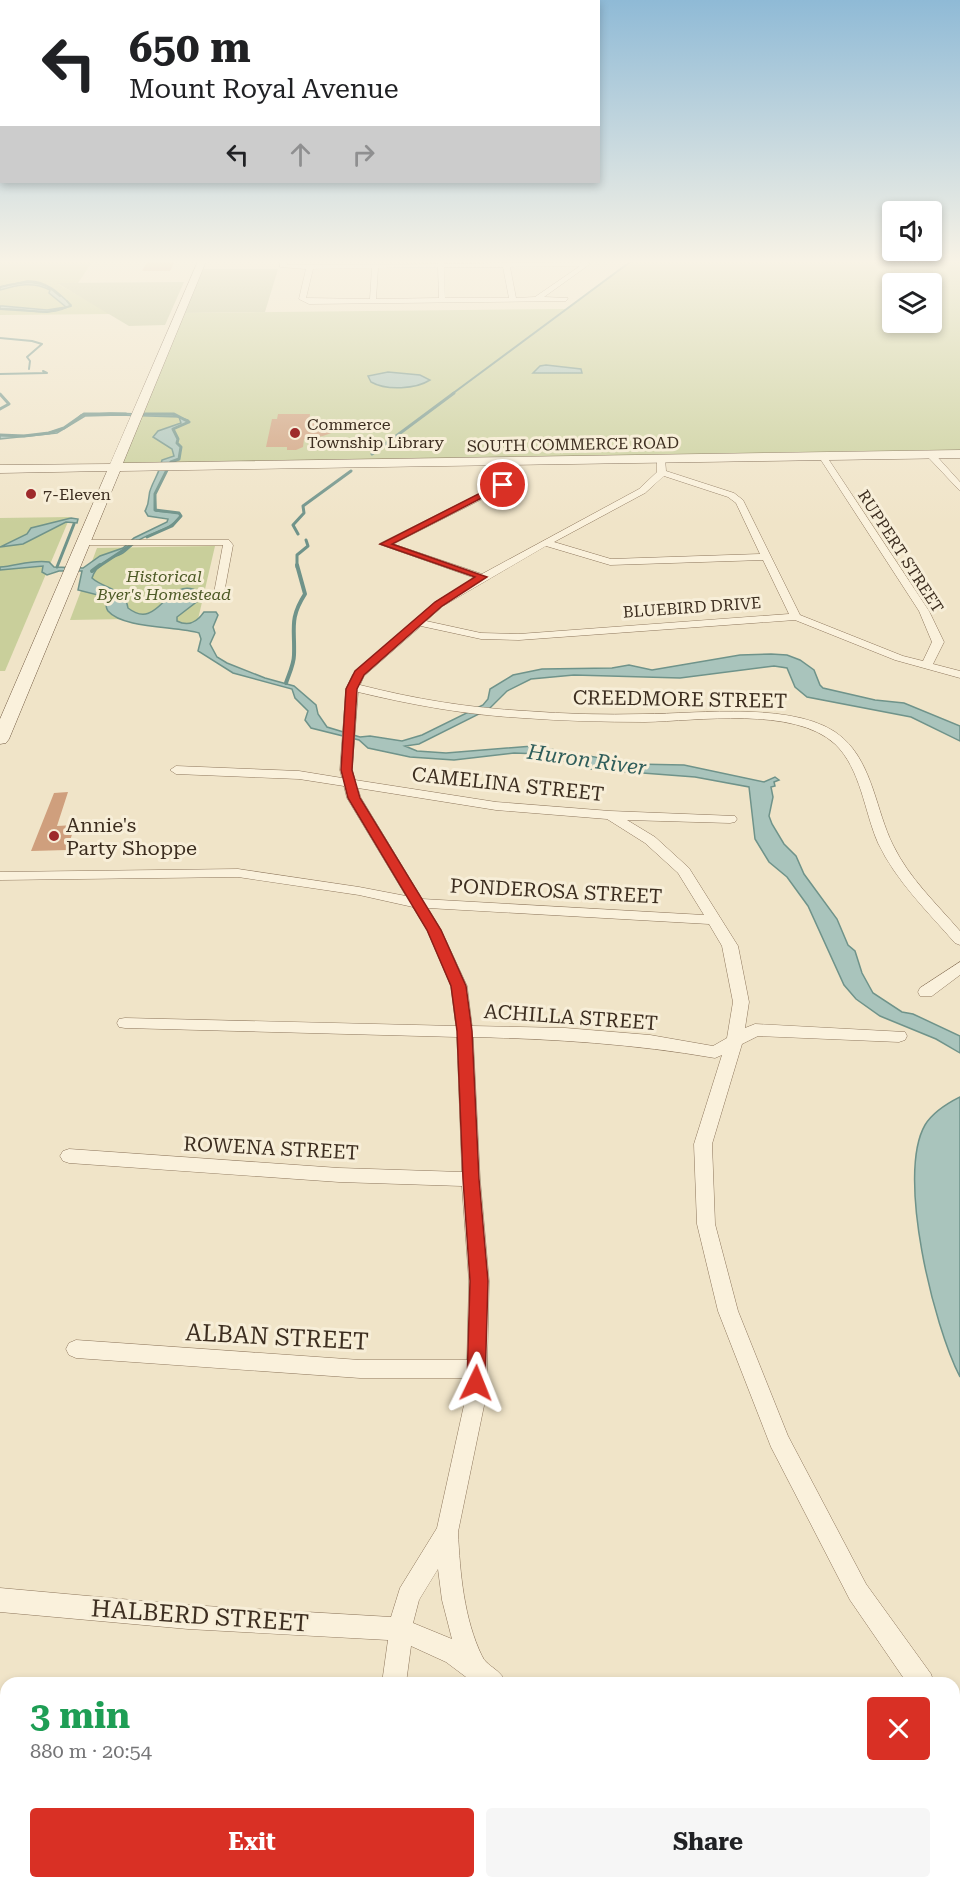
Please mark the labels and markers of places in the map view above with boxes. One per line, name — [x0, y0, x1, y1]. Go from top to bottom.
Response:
place label: Commerce Township Library — [307, 415, 445, 452]
marker: Commerce Township Library — [288, 426, 302, 440]
pin — [477, 459, 528, 510]
place label: 7-Eleven — [43, 485, 111, 504]
marker: 7-Eleven — [24, 487, 38, 501]
place label: Annie's Party Shoppe — [66, 813, 197, 860]
marker: Annie's Party Shoppe — [47, 829, 61, 843]

